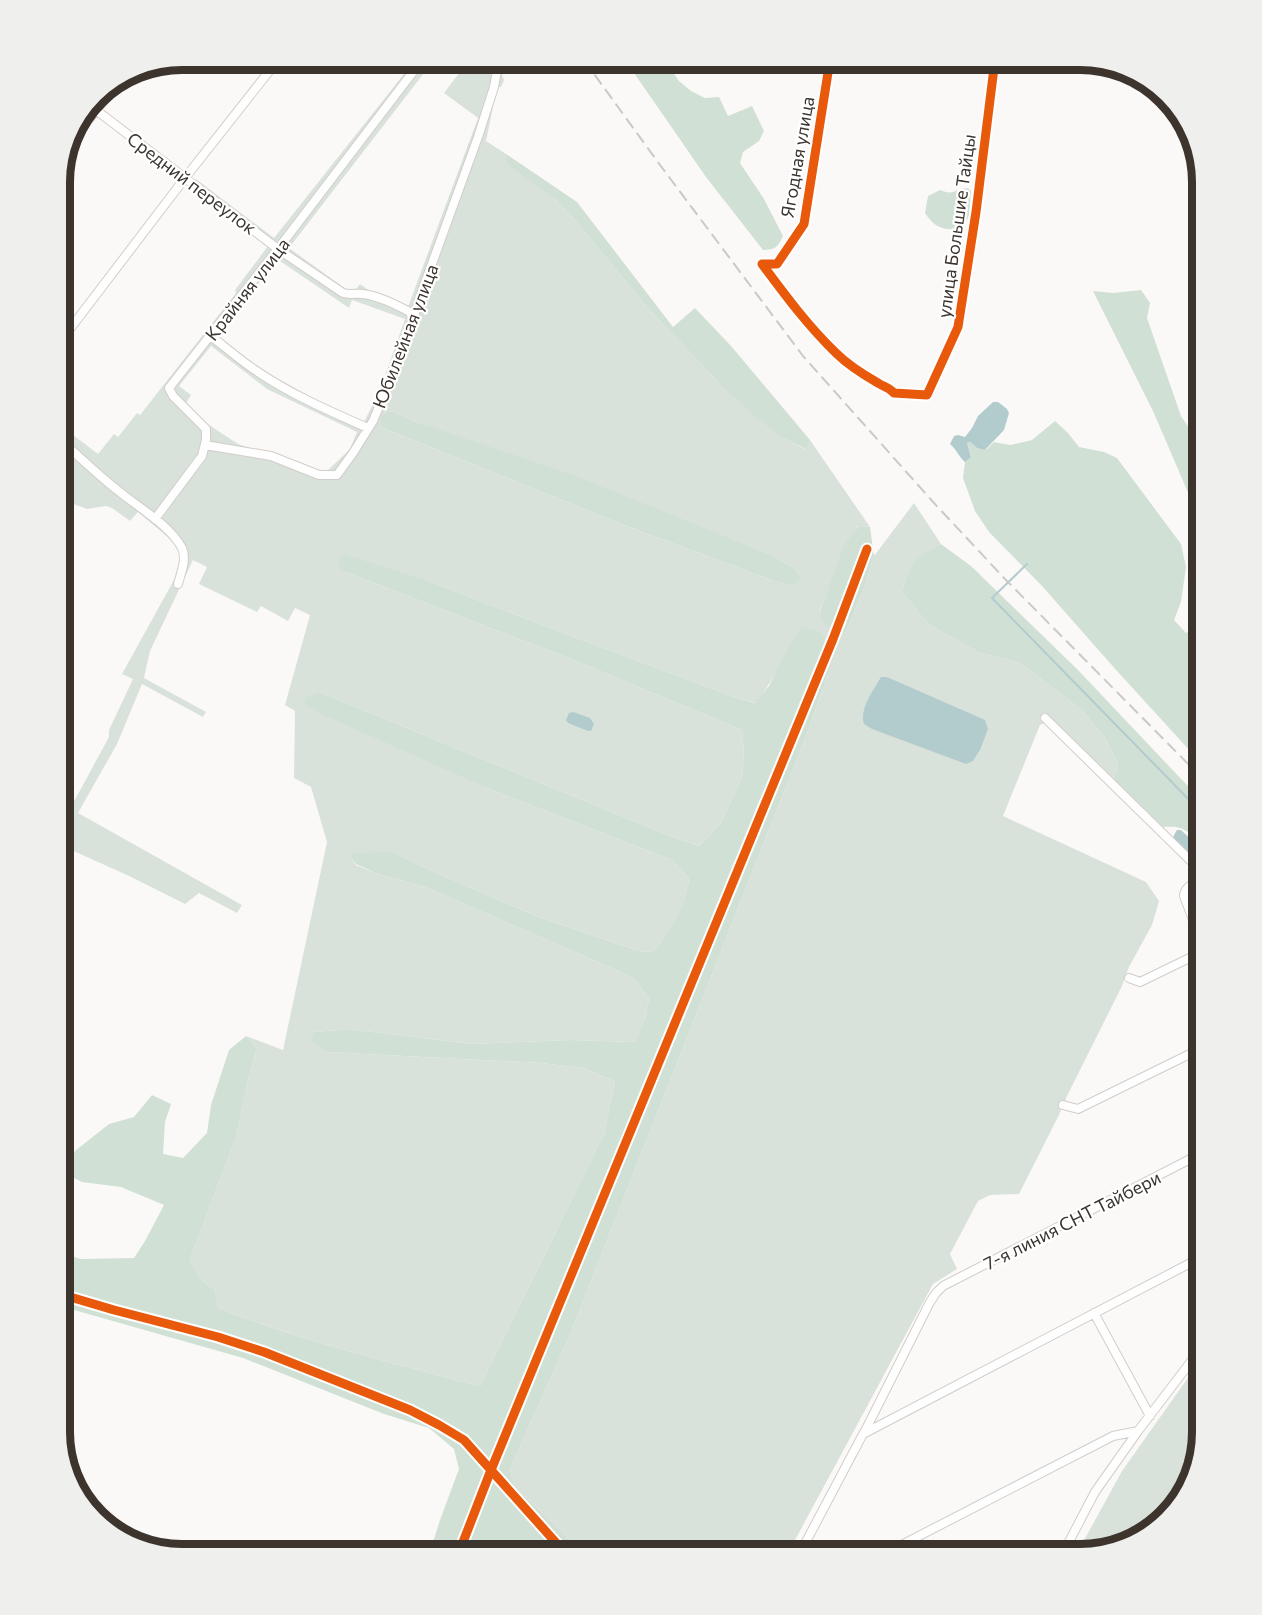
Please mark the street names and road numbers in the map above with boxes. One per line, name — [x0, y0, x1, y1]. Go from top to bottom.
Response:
street label: Ягодная улица — [776, 95, 818, 219]
street label: Средний переулок — [123, 127, 261, 239]
street label: улица Большие Тайцы — [932, 133, 980, 319]
street label: Крайняя улица — [200, 233, 294, 345]
street label: Юбилейная улица — [367, 261, 443, 411]
street label: 7-я линия СНТ Тайбери — [980, 1166, 1164, 1274]

